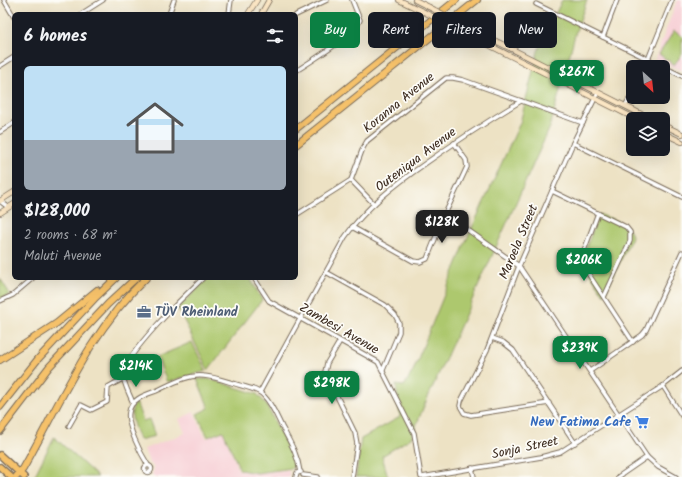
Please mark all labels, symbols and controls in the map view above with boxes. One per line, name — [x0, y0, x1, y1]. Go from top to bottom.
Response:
chip: Buy — [310, 12, 360, 48]
chip: Rent — [368, 12, 424, 48]
chip: Filters — [432, 12, 496, 48]
chip: New — [504, 12, 557, 48]
text: 6 homes — [24, 23, 87, 50]
icon: filters — [264, 25, 286, 47]
pin: $267K — [549, 60, 605, 94]
north arrow — [626, 60, 670, 104]
map controls — [626, 60, 670, 156]
text: $267K — [559, 62, 595, 83]
street label: Koranna Avenue — [358, 67, 440, 139]
icon: home — [119, 92, 191, 164]
button: layers — [626, 112, 670, 156]
street label: Outeniqua Avenue — [371, 122, 461, 198]
text: $128,000 — [24, 198, 90, 225]
street label: Maroela Street — [494, 200, 545, 283]
pin: $128K — [414, 210, 470, 244]
text: $128K — [425, 212, 459, 233]
text: 2 rooms · 68 m² — [24, 225, 117, 246]
text: Maluti Avenue — [24, 246, 101, 267]
pin: $206K — [556, 248, 612, 282]
text: $206K — [566, 250, 602, 271]
street label: Zambesi Avenue — [295, 298, 383, 360]
place label: TÜV Rheinland — [155, 302, 239, 323]
office icon: TÜV Rheinland — [136, 304, 152, 320]
pin: $239K — [552, 336, 608, 370]
text: $239K — [562, 338, 598, 359]
pin: $214K — [108, 354, 164, 388]
text: $214K — [119, 356, 153, 377]
pin: $298K — [304, 371, 360, 405]
text: $298K — [313, 373, 351, 394]
place label: New Fatima Cafe — [530, 412, 632, 433]
supermarket icon: New Fatima Cafe — [634, 414, 650, 430]
street label: Sonja Street — [490, 431, 561, 465]

